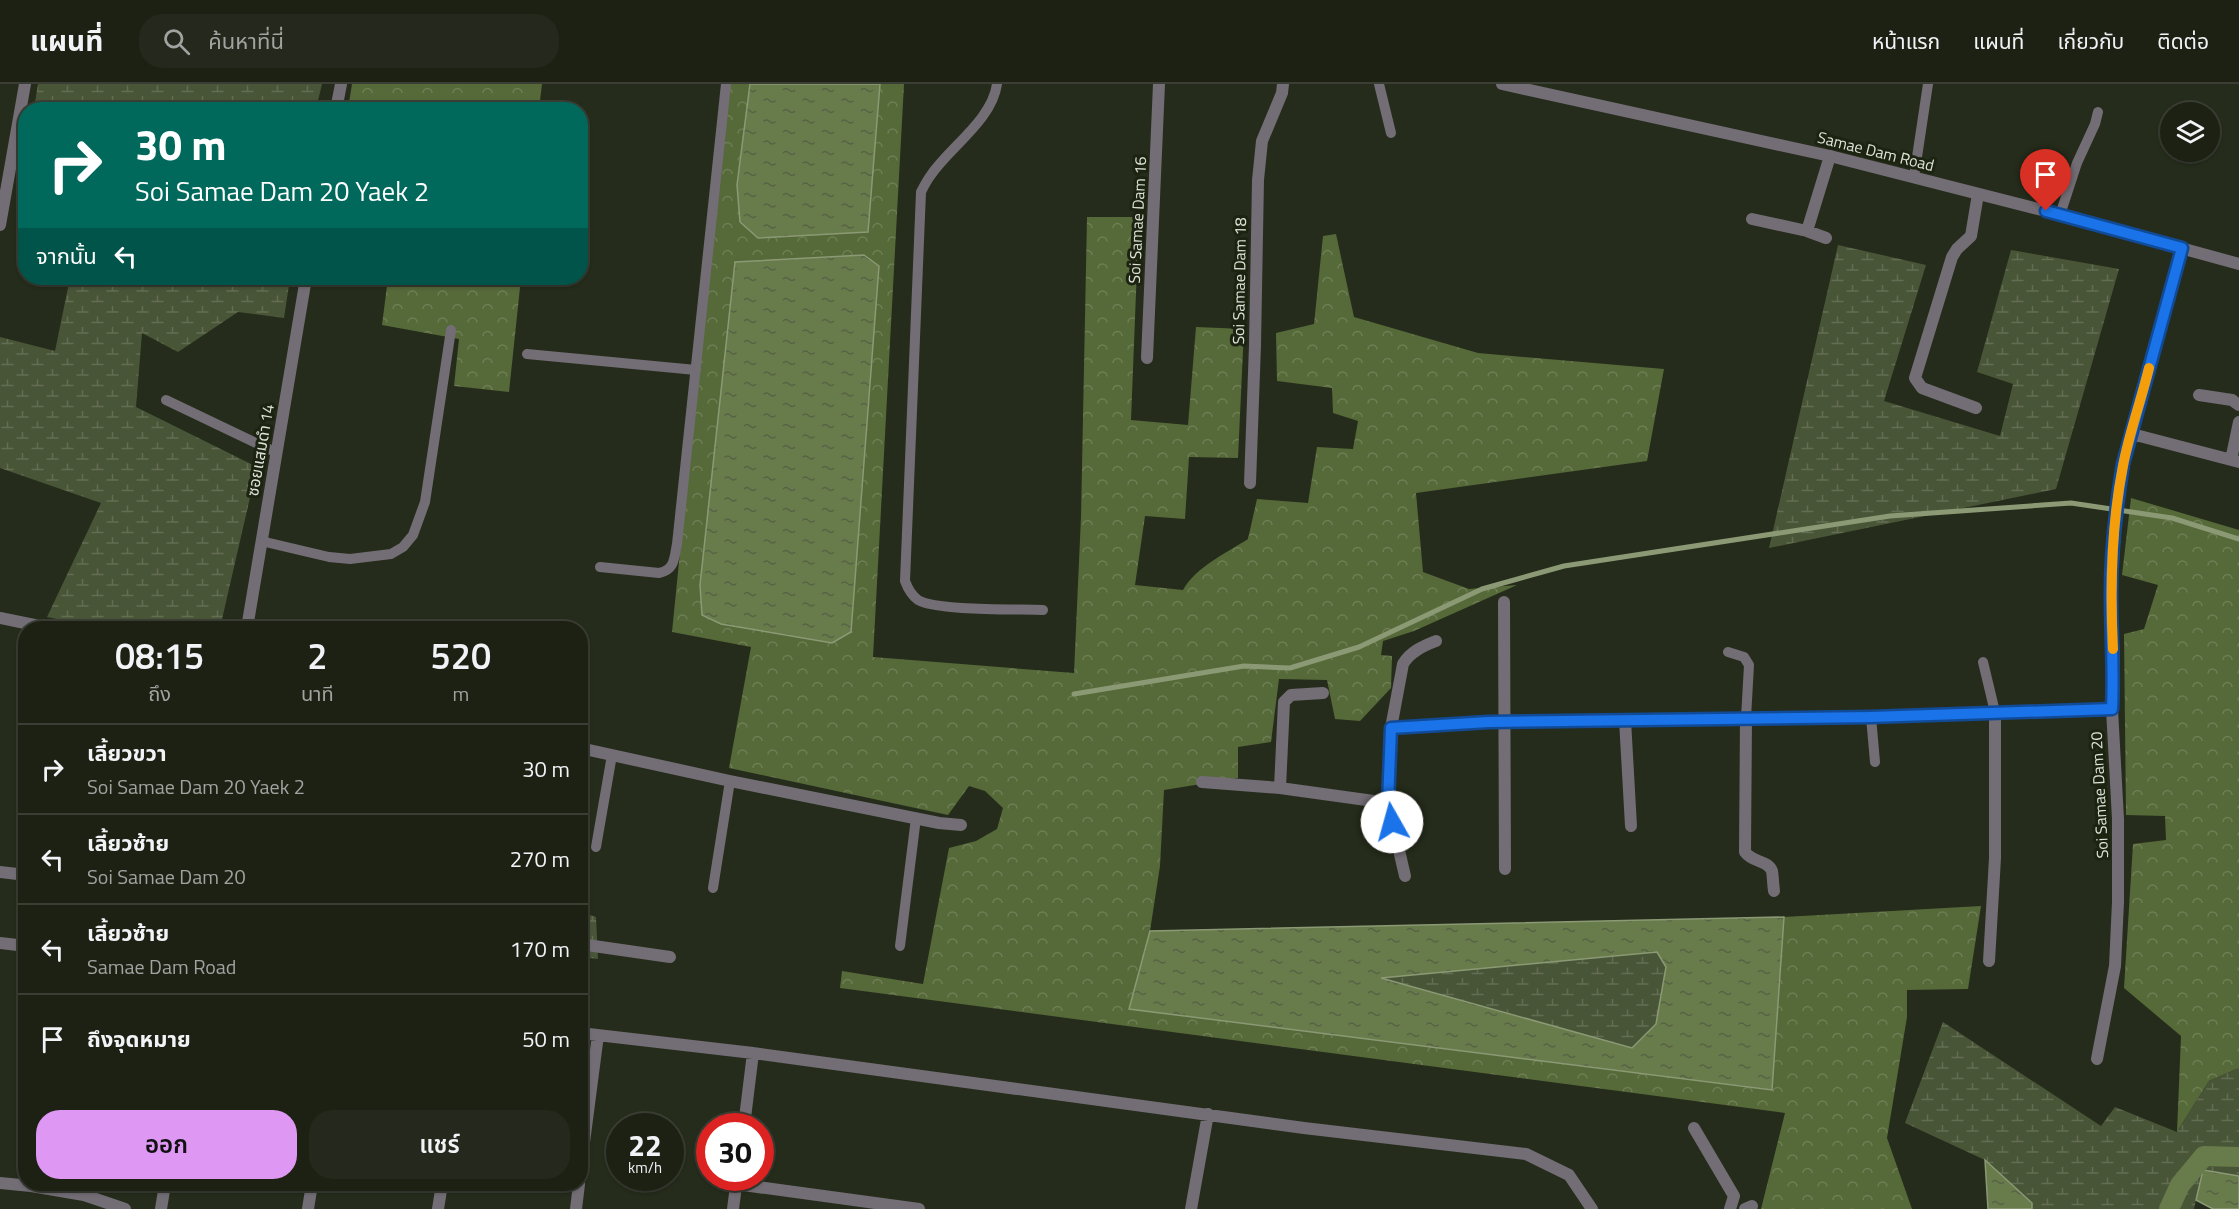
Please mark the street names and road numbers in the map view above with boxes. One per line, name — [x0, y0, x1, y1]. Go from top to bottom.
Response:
street label: Samae Dam Road — [1815, 125, 1937, 177]
street label: Soi Samae Dam 16 — [1122, 156, 1152, 284]
street label: Soi Samae Dam 18 — [1226, 217, 1252, 345]
street label: ซอยแสมดำ 14 — [240, 402, 280, 498]
street label: Soi Samae Dam 20 — [2084, 731, 2114, 859]

